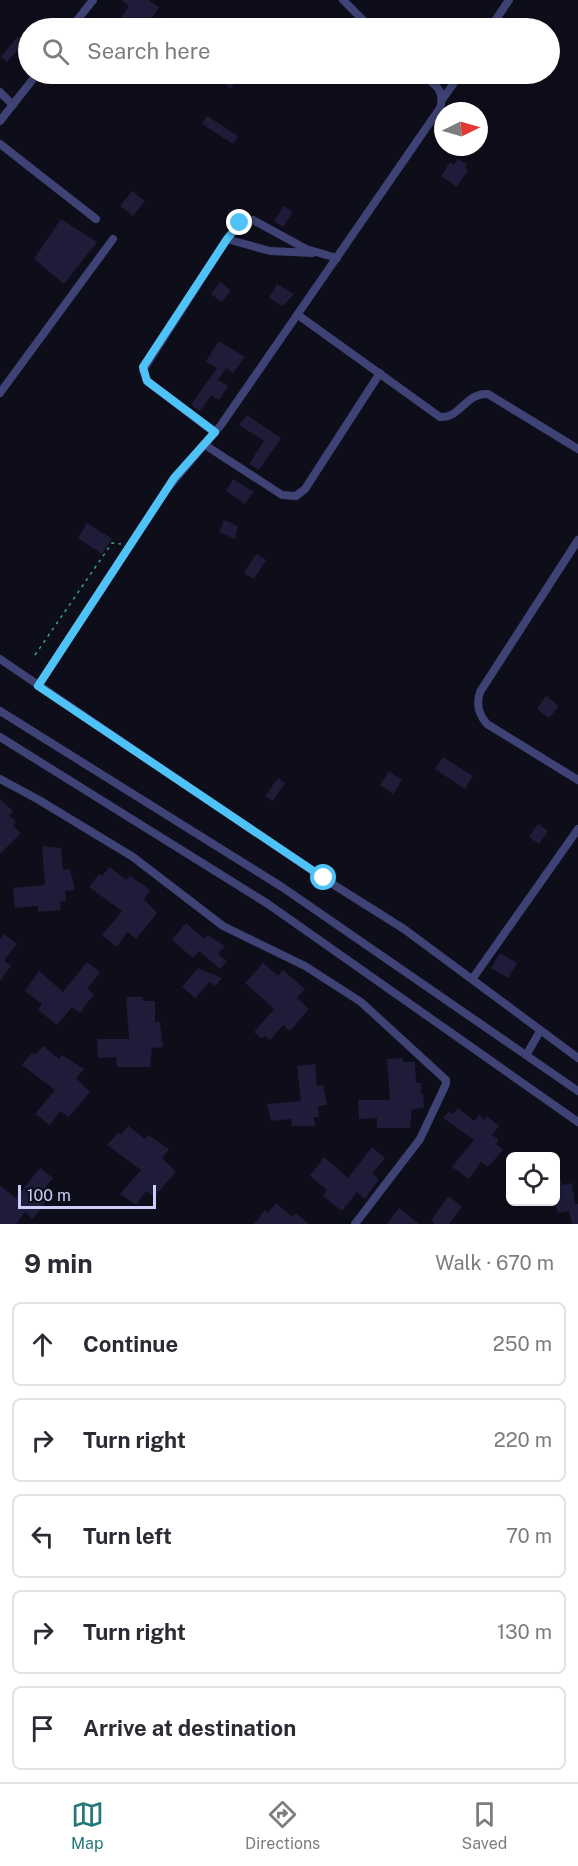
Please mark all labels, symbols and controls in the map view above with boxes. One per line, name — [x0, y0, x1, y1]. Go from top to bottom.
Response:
search box — [18, 18, 560, 84]
icon: search — [39, 35, 72, 68]
text: Search here — [87, 38, 211, 64]
north arrow — [434, 102, 488, 156]
route end — [226, 209, 252, 235]
route start — [310, 864, 336, 890]
map controls — [506, 1152, 560, 1206]
button: locate — [506, 1152, 560, 1206]
scale bar — [18, 1182, 156, 1210]
text: 100 m — [27, 1186, 71, 1205]
text: 9 min — [24, 1248, 93, 1279]
text: Walk · 670 m — [435, 1251, 554, 1275]
icon: ahead — [26, 1328, 59, 1361]
text: Continue — [83, 1331, 178, 1357]
text: 250 m — [493, 1332, 552, 1356]
icon: right — [26, 1424, 59, 1457]
text: Turn right — [83, 1427, 186, 1453]
text: 220 m — [494, 1428, 552, 1452]
icon: left — [26, 1520, 59, 1553]
text: Turn left — [83, 1523, 172, 1549]
text: 70 m — [506, 1524, 552, 1548]
icon: right — [26, 1616, 59, 1649]
text: Turn right — [83, 1619, 186, 1645]
text: 130 m — [497, 1620, 552, 1644]
icon: arrive — [26, 1712, 59, 1745]
text: Arrive at destination — [83, 1715, 296, 1741]
tab: Map — [71, 1798, 104, 1853]
tab: Directions — [245, 1798, 320, 1853]
tab: Saved — [462, 1798, 507, 1853]

